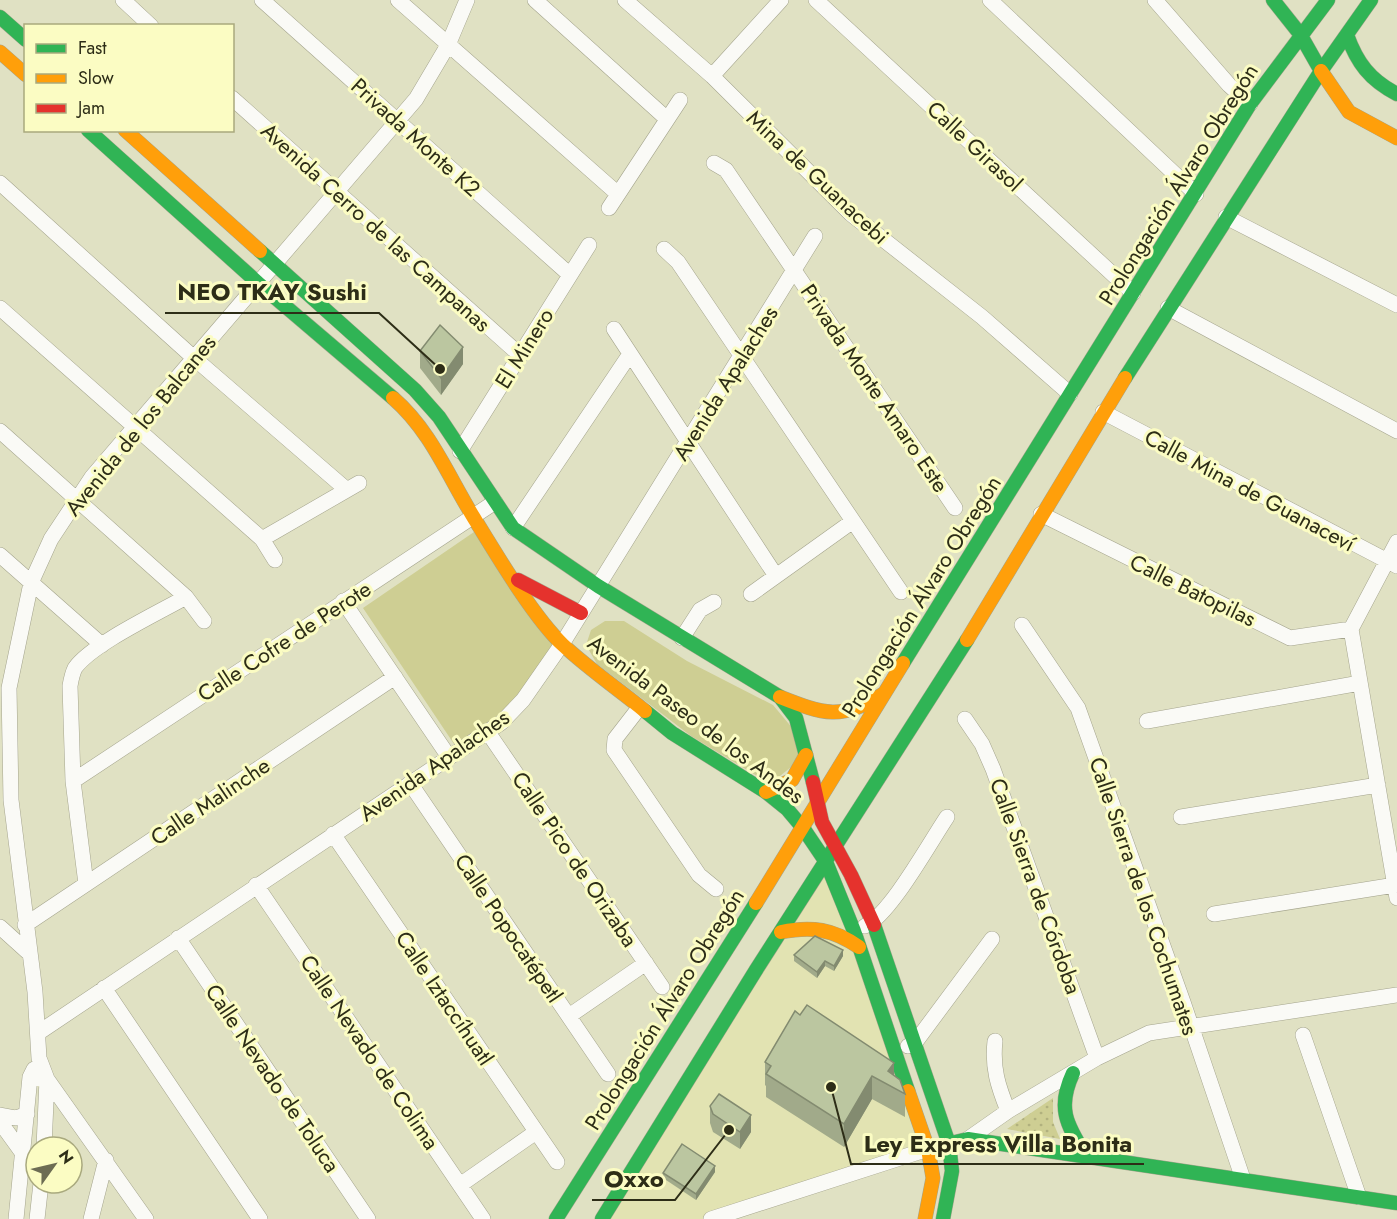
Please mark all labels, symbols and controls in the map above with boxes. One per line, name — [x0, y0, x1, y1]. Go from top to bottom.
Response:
legend — [24, 24, 234, 132]
text: Fast — [78, 35, 107, 61]
street label: Prolongación Álvaro Obregón — [1090, 57, 1266, 311]
text: Slow — [78, 65, 115, 91]
street label: Privada Monte K2 — [344, 70, 488, 204]
street label: Calle Girasol — [920, 93, 1030, 199]
text: Jam — [76, 95, 105, 121]
street label: Mina de Guanacebi — [740, 102, 896, 252]
street label: Avenida Cerro de las Campanas — [254, 115, 498, 339]
callout: NEO TKAY Sushi — [165, 271, 379, 313]
text: NEO TKAY Sushi — [177, 274, 367, 309]
street label: Privada Monte Amaro Este — [793, 277, 957, 499]
street label: Avenida Apalaches — [665, 300, 785, 466]
street label: El Minero — [487, 302, 561, 394]
street label: Avenida de los Balcanes — [57, 327, 223, 522]
street label: Calle Mina de Guanaceví — [1139, 421, 1362, 560]
street label: Prolongación Álvaro Obregón — [833, 469, 1009, 723]
street label: Calle Batopilas — [1125, 546, 1262, 634]
street label: Calle Cofre de Perote — [191, 573, 377, 709]
street label: Avenida Paseo de los Andes — [581, 627, 811, 811]
street label: Avenida Apalaches — [352, 701, 516, 829]
street label: Calle Malinche — [144, 749, 276, 853]
street label: Calle Sierra de los Cochumates — [1081, 753, 1207, 1039]
street label: Calle Pico de Orizaba — [504, 765, 646, 953]
street label: Calle Sierra de Córdoba — [982, 773, 1090, 999]
street label: Calle Popocatépetl — [447, 847, 571, 1009]
street label: Prolongación Álvaro Obregón — [576, 882, 752, 1136]
street label: Calle Iztaccíhuatl — [388, 924, 502, 1072]
street label: Calle Nevado de Colima — [293, 948, 447, 1156]
street label: Calle Nevado de Toluca — [198, 977, 348, 1179]
callout: Ley Express Villa Bonita — [851, 1122, 1144, 1164]
text: Ley Express Villa Bonita — [864, 1126, 1132, 1161]
north arrow — [24, 1135, 84, 1195]
text: N — [53, 1145, 79, 1169]
callout: Oxxo — [592, 1158, 675, 1200]
text: Oxxo — [604, 1161, 664, 1196]

